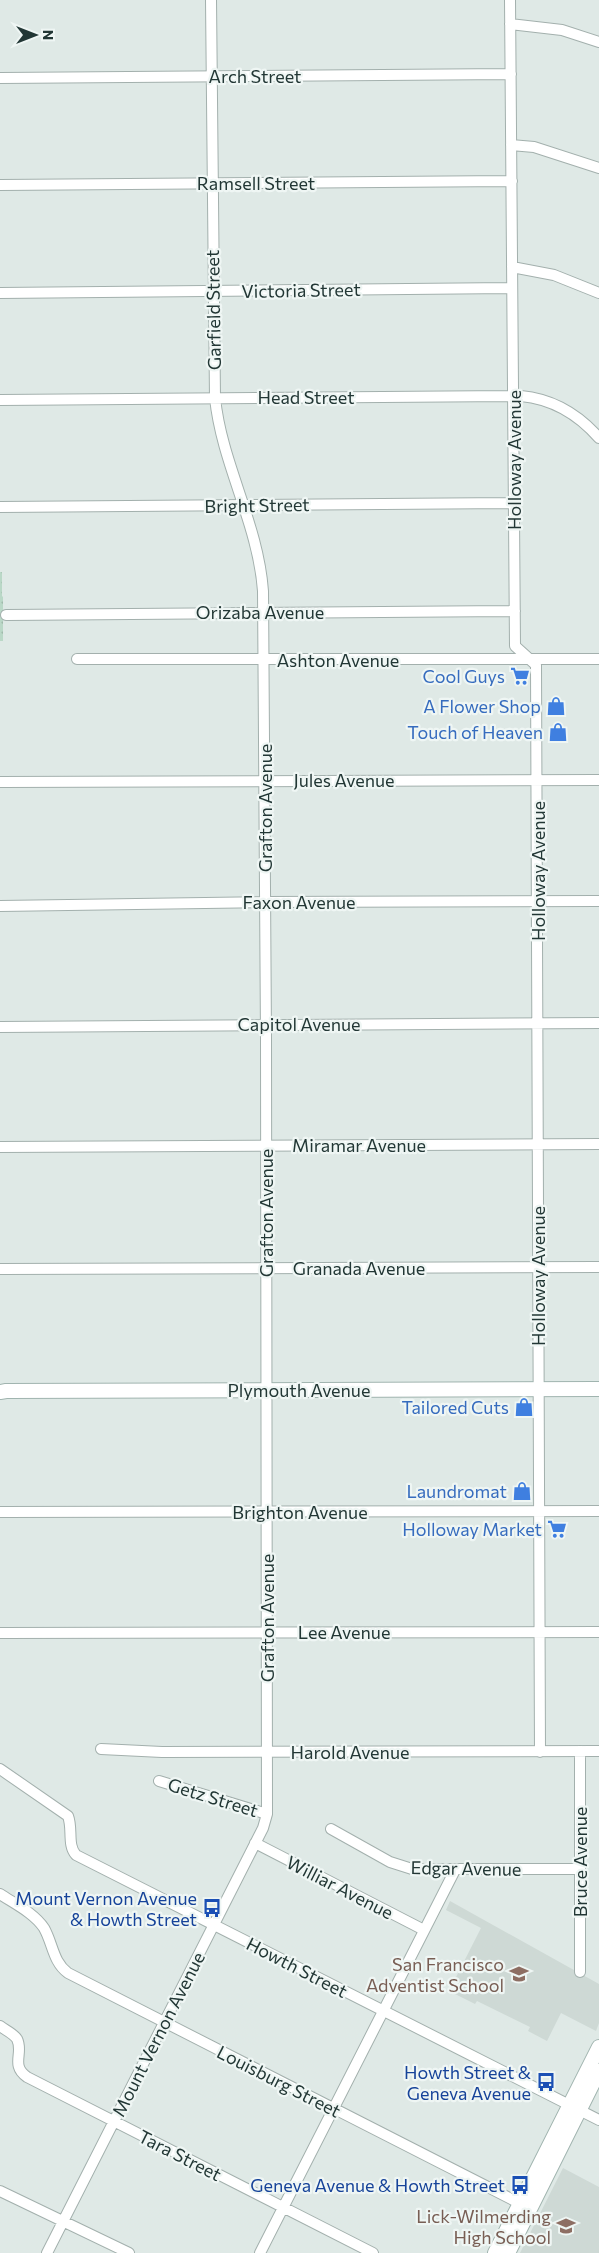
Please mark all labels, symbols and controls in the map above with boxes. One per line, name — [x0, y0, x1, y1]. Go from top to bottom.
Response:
north arrow — [10, 10, 60, 60]
text: N — [40, 30, 57, 40]
street label: Arch Street — [209, 65, 301, 87]
street label: Ramsell Street — [197, 172, 315, 194]
street label: Garfield Street — [201, 250, 225, 370]
street label: Victoria Street — [241, 278, 361, 302]
street label: Head Street — [257, 386, 355, 408]
street label: Holloway Avenue — [503, 390, 525, 530]
street label: Bright Street — [204, 493, 310, 517]
street label: Orizaba Avenue — [196, 601, 324, 623]
street label: Ashton Avenue — [277, 649, 399, 671]
place label: Cool Guys — [422, 665, 505, 687]
supermarket icon: Cool Guys — [509, 665, 531, 687]
place label: A Flower Shop — [423, 695, 541, 717]
shop icon: A Flower Shop — [545, 695, 567, 717]
place label: Touch of Heaven — [407, 721, 543, 743]
shop icon: Touch of Heaven — [547, 721, 569, 743]
street label: Grafton Avenue — [254, 744, 276, 872]
street label: Jules Avenue — [294, 769, 395, 791]
street label: Holloway Avenue — [527, 801, 549, 941]
street label: Faxon Avenue — [242, 891, 356, 913]
street label: Capitol Avenue — [237, 1013, 361, 1035]
street label: Miramar Avenue — [292, 1134, 426, 1156]
street label: Grafton Avenue — [255, 1149, 277, 1277]
street label: Holloway Avenue — [527, 1206, 549, 1346]
street label: Granada Avenue — [293, 1257, 425, 1279]
street label: Plymouth Avenue — [228, 1379, 370, 1401]
place label: Tailored Cuts — [401, 1396, 509, 1418]
shop icon: Tailored Cuts — [513, 1396, 535, 1418]
place label: Laundromat — [406, 1480, 507, 1502]
shop icon: Laundromat — [511, 1480, 533, 1502]
street label: Brighton Avenue — [232, 1501, 368, 1523]
place label: Holloway Market — [402, 1518, 542, 1540]
supermarket icon: Holloway Market — [546, 1518, 568, 1540]
street label: Grafton Avenue — [256, 1554, 278, 1682]
street label: Lee Avenue — [298, 1621, 390, 1643]
street label: Harold Avenue — [291, 1741, 409, 1763]
street label: Getz Street — [165, 1773, 261, 1821]
street label: Bruce Avenue — [569, 1807, 591, 1917]
street label: Williar Avenue — [283, 1851, 397, 1923]
street label: Edgar Avenue — [410, 1856, 522, 1880]
place label: Mount Vernon Avenue & Howth Street — [15, 1887, 197, 1930]
bus stop icon: Mount Vernon Avenue & Howth Street — [201, 1897, 223, 1919]
street label: Howth Street — [243, 1932, 351, 2002]
street label: Mount Vernon Avenue — [107, 1948, 209, 2120]
place label: San Francisco Adventist School — [366, 1953, 504, 1996]
school or university icon: San Francisco Adventist School — [508, 1963, 530, 1985]
street label: Louisburg Street — [213, 2040, 345, 2122]
place label: Howth Street & Geneva Avenue — [404, 2061, 531, 2104]
bus stop icon: Howth Street & Geneva Avenue — [535, 2071, 557, 2093]
street label: Tara Street — [135, 2125, 225, 2185]
place label: Geneva Avenue & Howth Street — [250, 2174, 505, 2196]
bus stop icon: Geneva Avenue & Howth Street — [509, 2174, 531, 2196]
place label: Lick-Wilmerding High School — [416, 2205, 551, 2248]
school or university icon: Lick-Wilmerding High School — [555, 2215, 577, 2237]

